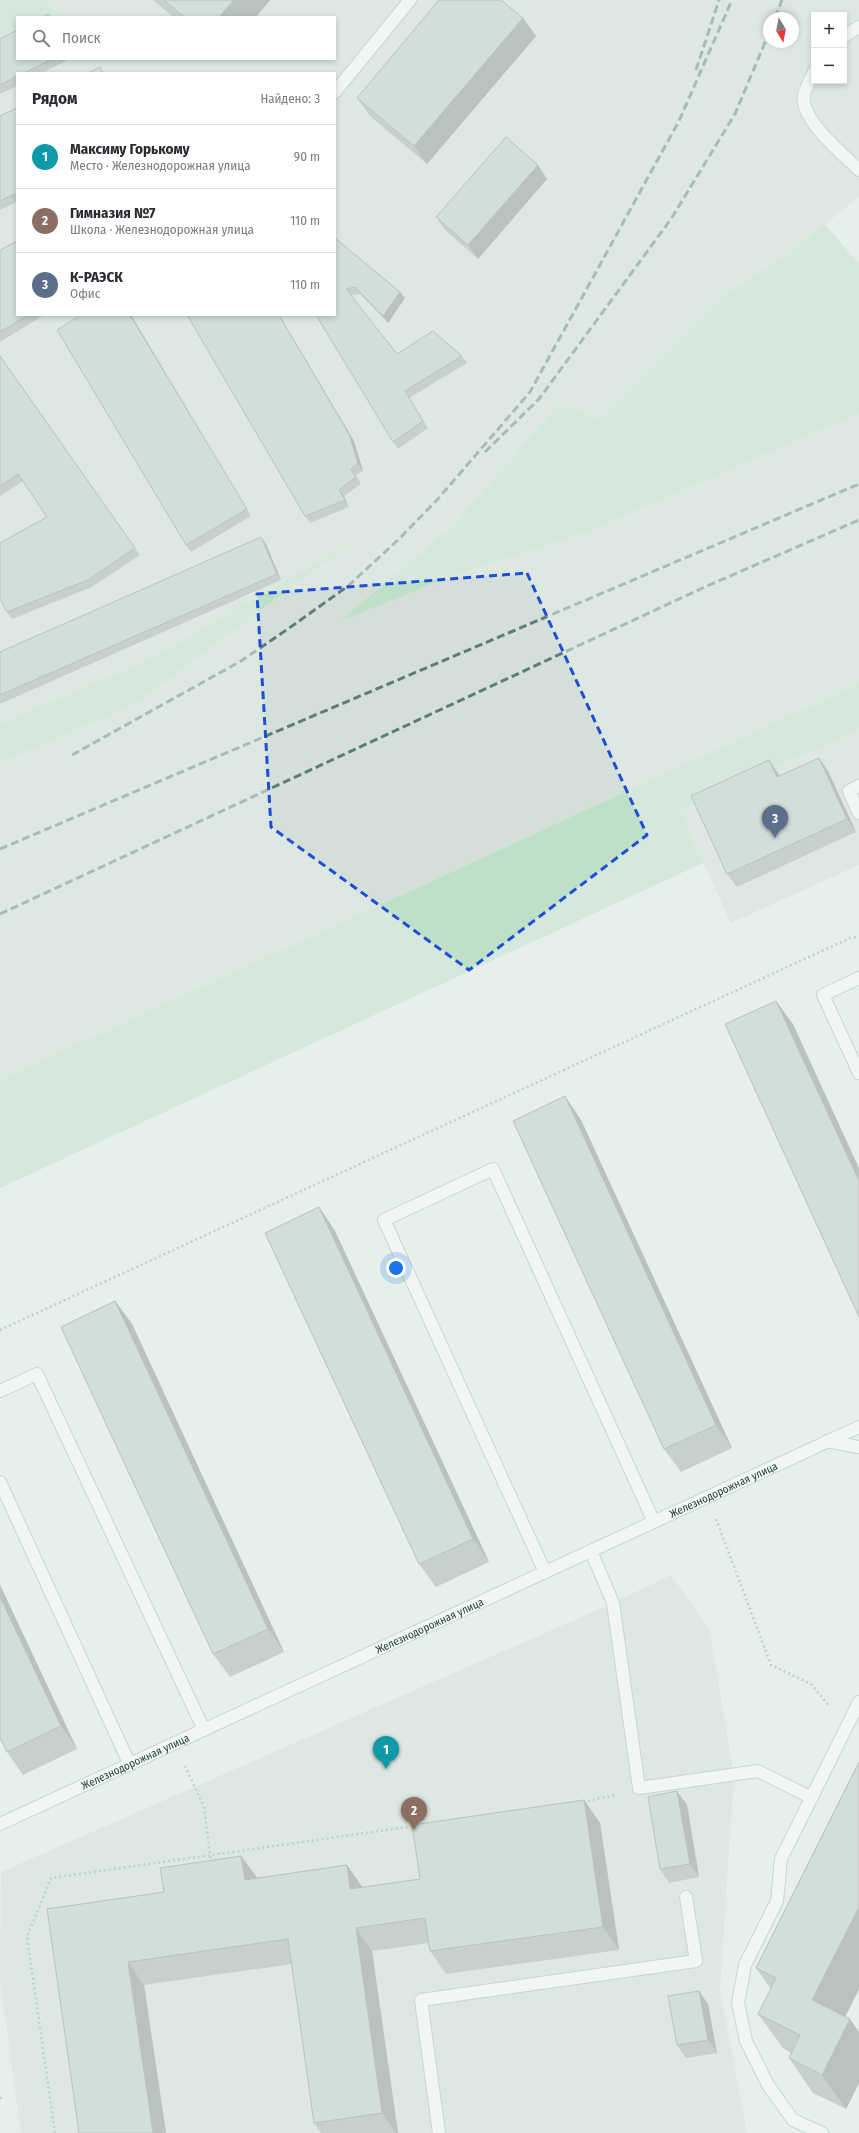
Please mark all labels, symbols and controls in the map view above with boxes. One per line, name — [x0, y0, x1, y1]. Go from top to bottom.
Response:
north arrow — [763, 12, 799, 48]
map controls — [811, 12, 847, 84]
button: + — [811, 12, 847, 48]
search box — [16, 16, 336, 60]
icon: search — [30, 27, 52, 49]
text: Поиск — [62, 29, 100, 47]
button: − — [811, 48, 847, 84]
text: Рядом — [32, 88, 77, 109]
text: Найдено: 3 — [260, 91, 320, 106]
text: Максиму Горькому — [70, 140, 190, 158]
text: 1 — [42, 149, 48, 164]
text: 90 m — [294, 149, 320, 164]
text: Место · Железнодорожная улица — [70, 158, 251, 173]
text: Гимназия №7 — [70, 204, 156, 222]
text: 2 — [42, 213, 48, 228]
text: 110 m — [290, 213, 320, 228]
text: Школа · Железнодорожная улица — [70, 222, 254, 237]
text: К-РАЭСК — [70, 268, 123, 286]
text: 3 — [42, 277, 48, 292]
text: 110 m — [290, 277, 320, 292]
text: Офис — [70, 286, 100, 301]
pin: 3 — [762, 805, 788, 838]
your location — [386, 1258, 406, 1278]
street label: Железнодорожная улица — [668, 1460, 780, 1521]
street label: Железнодорожная улица — [374, 1595, 486, 1657]
street label: Железнодорожная улица — [79, 1731, 192, 1792]
pin: 1 — [373, 1736, 399, 1769]
pin: 2 — [401, 1797, 427, 1830]

